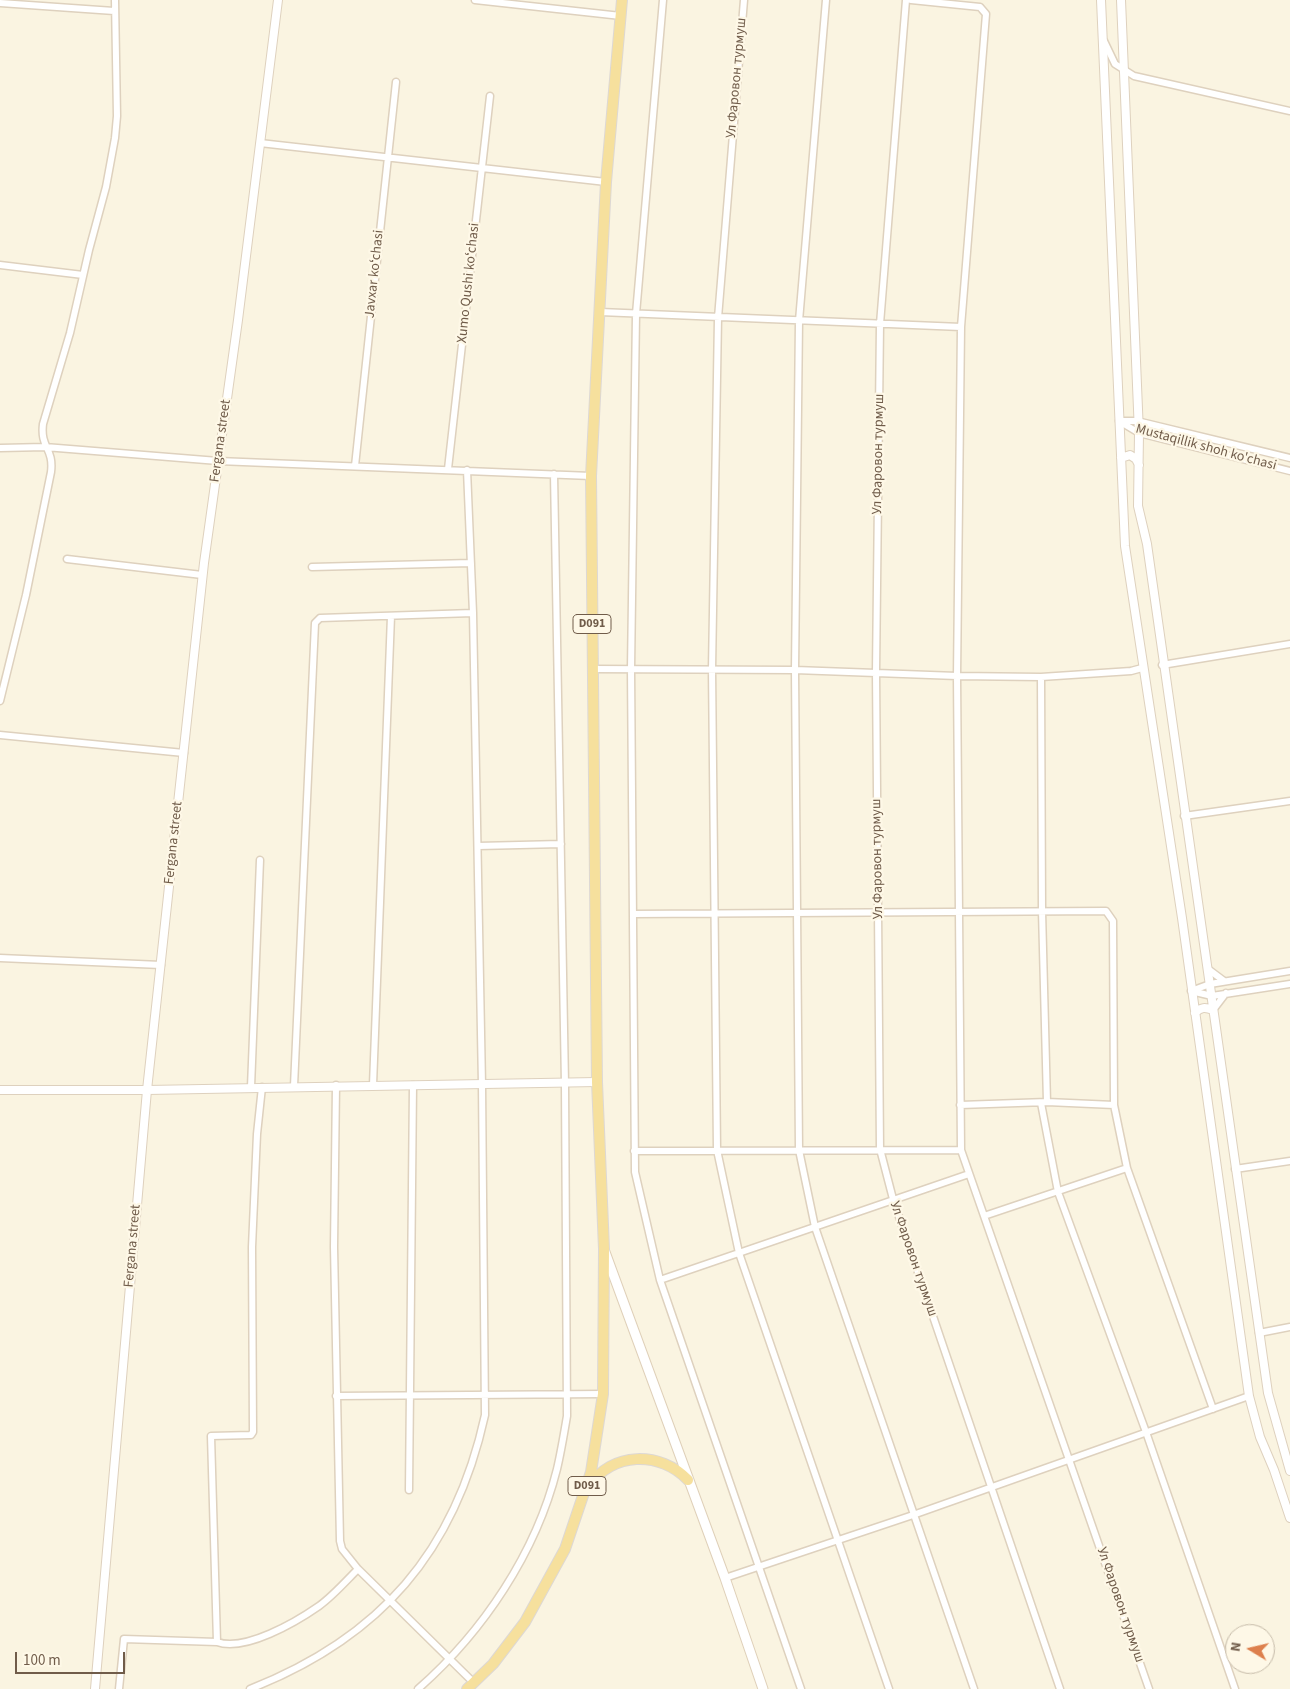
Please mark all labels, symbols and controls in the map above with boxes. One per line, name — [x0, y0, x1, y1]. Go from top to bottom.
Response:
street label: Ул Фаровон турмуш — [723, 17, 751, 139]
street label: Xumo Qushi koʻchasi — [454, 222, 484, 344]
street label: Javxar koʻchasi — [362, 229, 388, 319]
street label: Ул Фаровон турмуш — [870, 394, 888, 514]
street label: Fergana street — [207, 399, 235, 483]
street label: Mustaqillik shoh ko'chasi — [1134, 421, 1278, 475]
road number: D091 — [573, 614, 611, 634]
street label: Ул Фаровон турмуш — [869, 799, 887, 919]
street label: Fergana street — [161, 801, 187, 885]
street label: Ул Фаровон турмуш — [885, 1199, 941, 1319]
street label: Fergana street — [121, 1204, 145, 1288]
road number: D091 — [568, 1476, 606, 1495]
street label: Ул Фаровон турмуш — [1092, 1545, 1148, 1665]
north arrow — [1225, 1624, 1275, 1674]
text: N — [1226, 1641, 1247, 1653]
scale bar — [18, 1642, 128, 1674]
text: 100 m — [23, 1650, 61, 1671]

